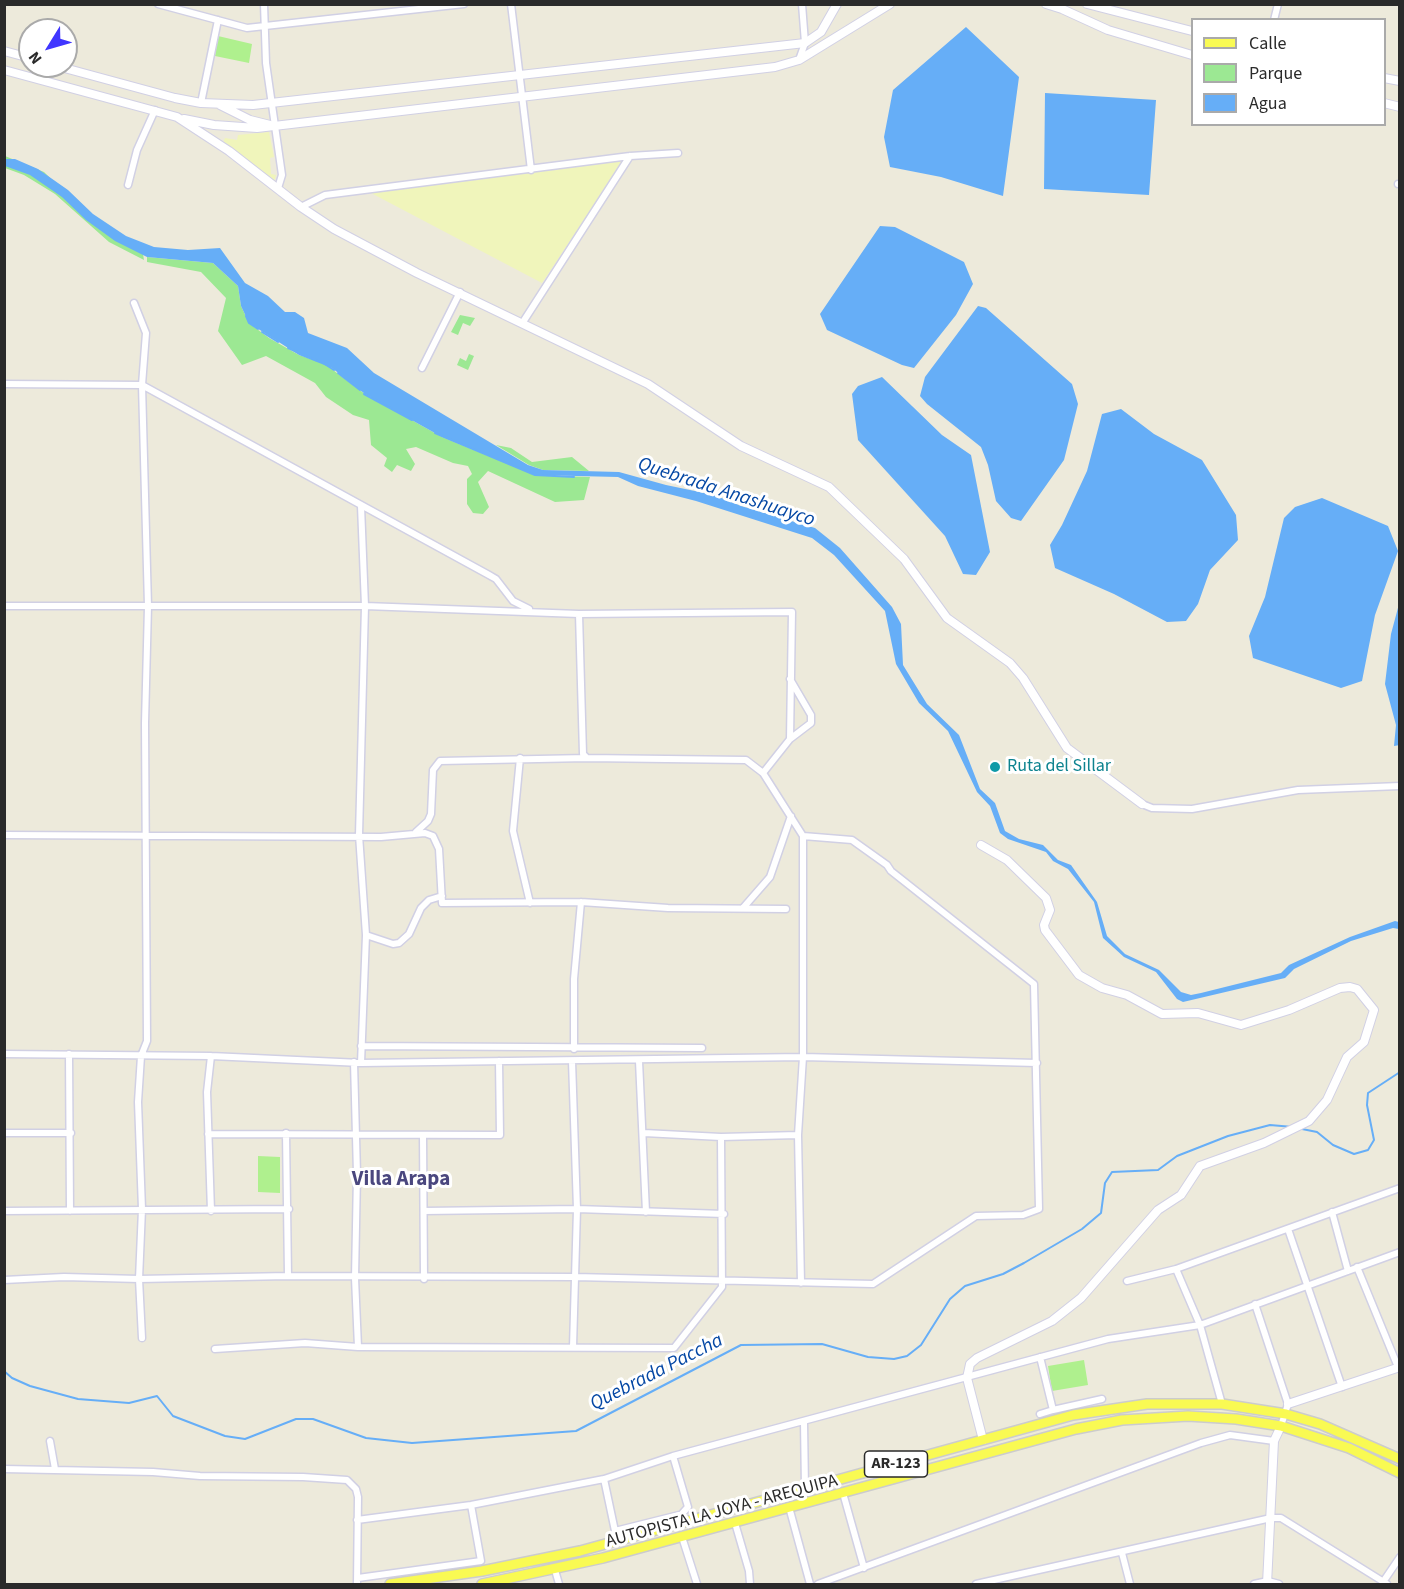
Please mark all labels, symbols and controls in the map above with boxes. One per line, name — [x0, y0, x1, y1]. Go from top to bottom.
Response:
north arrow — [18, 18, 78, 78]
legend — [1191, 18, 1386, 126]
text: Calle — [1249, 31, 1286, 56]
text: N — [23, 47, 47, 69]
text: Parque — [1249, 61, 1302, 86]
text: Agua — [1249, 91, 1287, 116]
water label: Quebrada Anashuayco — [634, 453, 818, 533]
place label: Ruta del Sillar — [1007, 756, 1111, 778]
marker: Ruta del Sillar — [988, 760, 1002, 774]
district label: Villa Arapa — [352, 1167, 450, 1193]
water label: Quebrada Paccha — [587, 1329, 727, 1417]
road number: AR-123 — [864, 1451, 928, 1477]
street label: AUTOPISTA LA JOYA - AREQUIPA — [604, 1471, 840, 1553]

